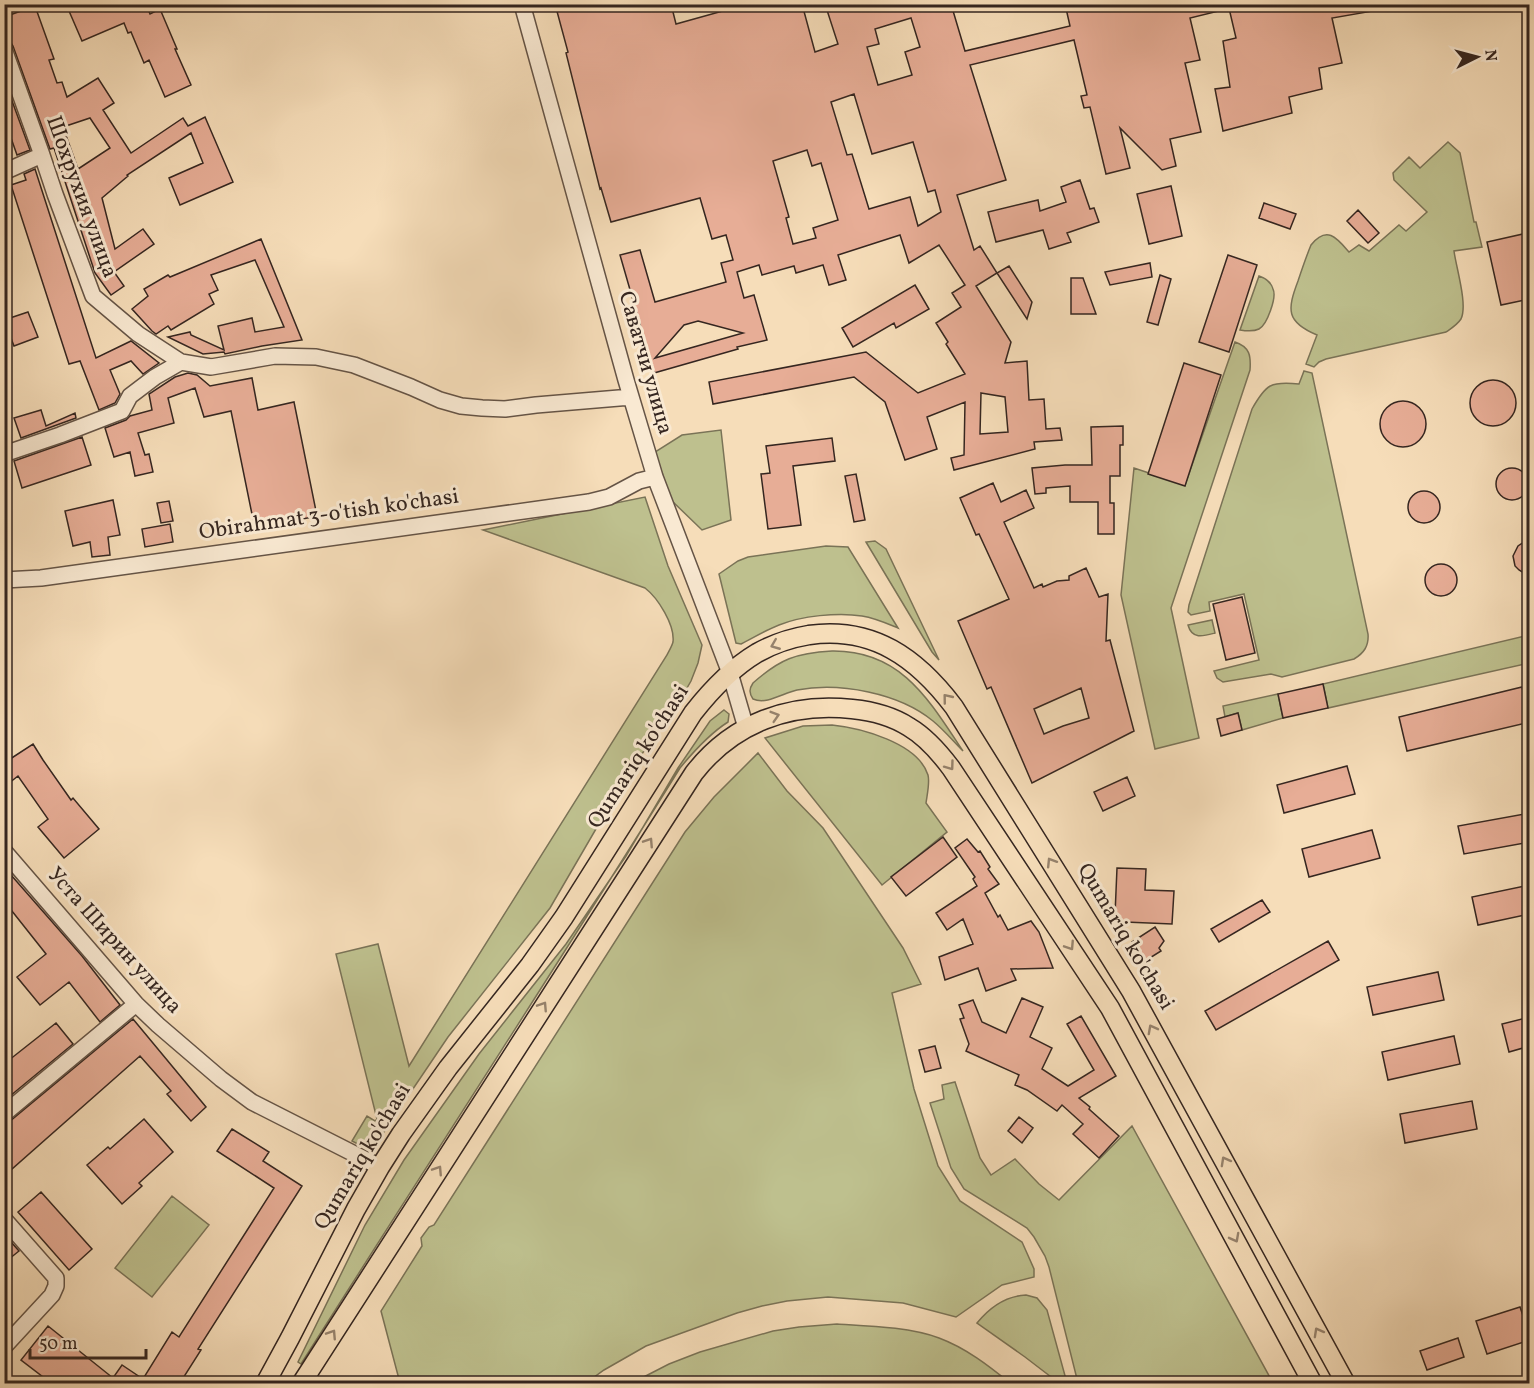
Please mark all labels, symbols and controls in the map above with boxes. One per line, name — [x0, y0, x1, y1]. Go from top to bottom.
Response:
north arrow — [1447, 27, 1507, 87]
text: N — [1478, 49, 1502, 63]
street label: Шохрухия улица — [37, 112, 125, 282]
street label: Саватчи улица — [610, 288, 680, 438]
street label: Obirahmat 3-o'tish ko'chasi — [197, 481, 461, 549]
one-way arrow — [771, 638, 782, 650]
street label: Qumariq ko'chasi — [581, 679, 697, 835]
one-way arrow — [943, 694, 954, 705]
one-way arrow — [769, 711, 780, 723]
one-way arrow — [942, 759, 953, 770]
one-way arrow — [642, 838, 653, 849]
one-way arrow — [1047, 858, 1059, 868]
street label: Qumariq ko'chasi — [1069, 858, 1181, 1016]
street label: Уста Ширин улица — [39, 861, 189, 1021]
one-way arrow — [1062, 939, 1073, 950]
one-way arrow — [536, 1002, 547, 1013]
one-way arrow — [1148, 1024, 1160, 1035]
street label: Qumariq ko'chasi — [307, 1078, 419, 1236]
one-way arrow — [1221, 1157, 1232, 1167]
one-way arrow — [431, 1166, 442, 1177]
one-way arrow — [1228, 1232, 1239, 1243]
scale bar — [30, 1322, 146, 1360]
one-way arrow — [1314, 1328, 1325, 1338]
one-way arrow — [325, 1330, 337, 1340]
text: 50 m — [39, 1332, 78, 1357]

